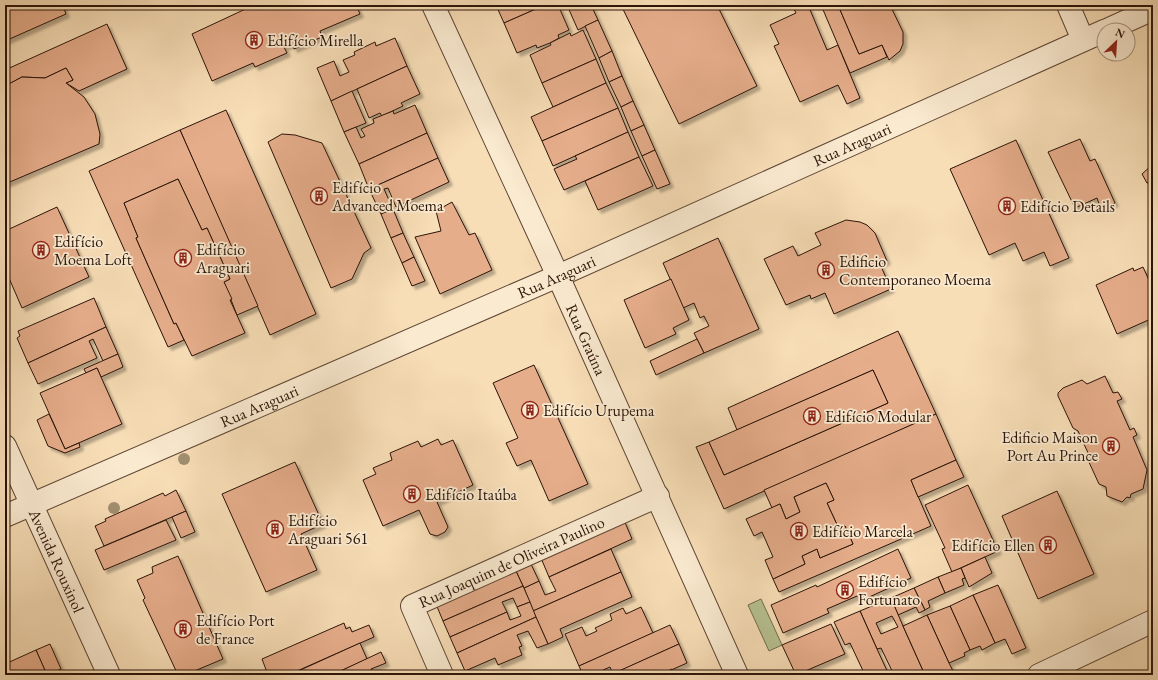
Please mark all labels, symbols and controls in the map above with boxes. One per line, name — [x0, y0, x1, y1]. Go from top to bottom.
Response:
north arrow — [1096, 22, 1136, 62]
text: N — [1113, 25, 1127, 41]
building icon: Edifício Mirella — [244, 30, 264, 50]
place label: Edifício Mirella — [267, 30, 364, 51]
street label: Rua Araguari — [810, 118, 895, 171]
place label: Edifício Advanced Moema — [331, 177, 444, 216]
building icon: Edifício Advanced Moema — [309, 186, 329, 206]
building icon: Edifício Details — [997, 196, 1017, 216]
place label: Edifício Details — [1020, 196, 1115, 217]
place label: Edifício Moema Loft — [54, 231, 132, 270]
place label: Edifício Araguari — [195, 239, 250, 278]
building icon: Edifício Moema Loft — [31, 240, 51, 260]
building icon: Edifício Araguari — [173, 248, 193, 268]
street label: Rua Araguari — [514, 251, 599, 303]
place label: Edificio Contemporaneo Moema — [839, 251, 992, 290]
building icon: Edificio Contemporaneo Moema — [816, 260, 836, 280]
street label: Rua Graúna — [561, 301, 611, 379]
street label: Rua Araguari — [217, 380, 302, 432]
building icon: Edifício Urupema — [520, 400, 540, 420]
place label: Edifício Urupema — [543, 400, 655, 421]
building icon: Edifício Modular — [802, 406, 822, 426]
place label: Edifício Modular — [825, 406, 932, 427]
place label: Edificio Maison Port Au Prince — [1002, 427, 1099, 466]
building icon: Edificio Maison Port Au Prince — [1101, 436, 1121, 456]
building icon: Edifício Itaúba — [402, 484, 422, 504]
place label: Edifício Itaúba — [425, 484, 518, 505]
street label: Avenida Rouxinol — [24, 505, 89, 616]
place label: Edifício Araguari 561 — [287, 510, 368, 549]
street label: Rua Joaquim de Oliveira Paulino — [415, 511, 608, 613]
building icon: Edifício Araguari 561 — [265, 519, 285, 539]
building icon: Edifício Marcela — [789, 521, 809, 541]
place label: Edifício Marcela — [812, 521, 913, 542]
place label: Edifício Ellen — [951, 535, 1036, 556]
building icon: Edifício Ellen — [1038, 535, 1058, 555]
place label: Edifício Fortunato — [858, 571, 920, 610]
building icon: Edifício Fortunato — [835, 580, 855, 600]
place label: Edifício Port de France — [196, 610, 275, 649]
building icon: Edifício Port de France — [173, 619, 193, 639]

